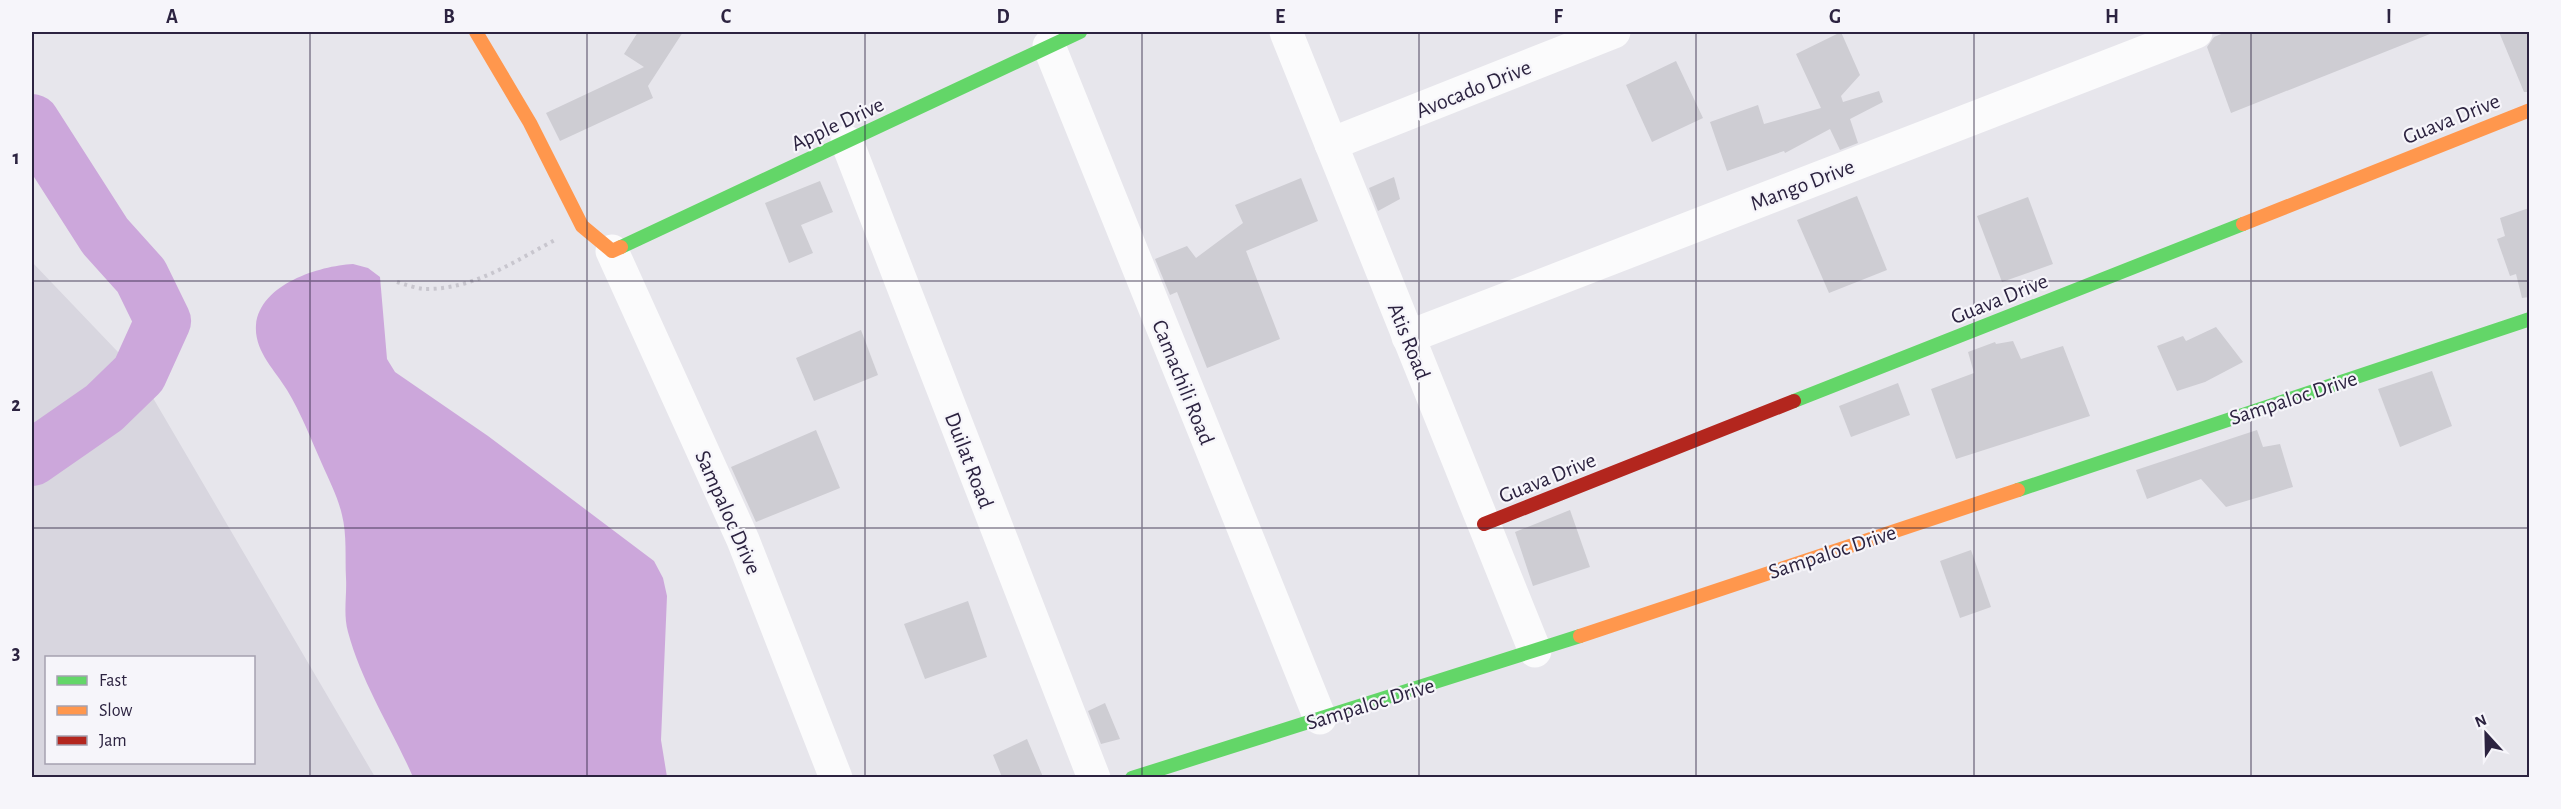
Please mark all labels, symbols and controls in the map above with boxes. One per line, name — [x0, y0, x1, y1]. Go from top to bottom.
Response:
text: A — [166, 7, 178, 27]
text: B — [443, 7, 455, 27]
text: C — [721, 7, 732, 27]
text: D — [996, 7, 1010, 27]
text: E — [1275, 7, 1285, 27]
text: F — [1553, 7, 1563, 27]
text: G — [1829, 7, 1841, 27]
text: H — [2105, 7, 2119, 27]
text: I — [2386, 7, 2392, 27]
street label: Avocado Drive — [1413, 56, 1534, 122]
street label: Guava Drive — [2400, 90, 2503, 148]
street label: Apple Drive — [788, 93, 887, 155]
text: 1 — [12, 148, 20, 168]
street label: Mango Drive — [1747, 155, 1857, 215]
street label: Guava Drive — [1948, 270, 2051, 328]
street label: Atis Road — [1384, 300, 1434, 383]
street label: Camachili Road — [1148, 317, 1218, 448]
street label: Sampaloc Drive — [2227, 367, 2360, 429]
text: 2 — [11, 395, 21, 415]
street label: Duilat Road — [941, 409, 997, 511]
street label: Sampaloc Drive — [691, 447, 765, 578]
street label: Guava Drive — [1496, 449, 1599, 507]
street label: Sampaloc Drive — [1766, 521, 1899, 583]
text: 3 — [12, 643, 20, 663]
legend — [45, 656, 255, 764]
text: Fast — [99, 672, 127, 690]
street label: Sampaloc Drive — [1304, 674, 1437, 734]
text: Slow — [99, 702, 132, 720]
north arrow — [2456, 704, 2516, 764]
text: N — [2473, 712, 2489, 731]
text: Jam — [99, 732, 127, 750]

